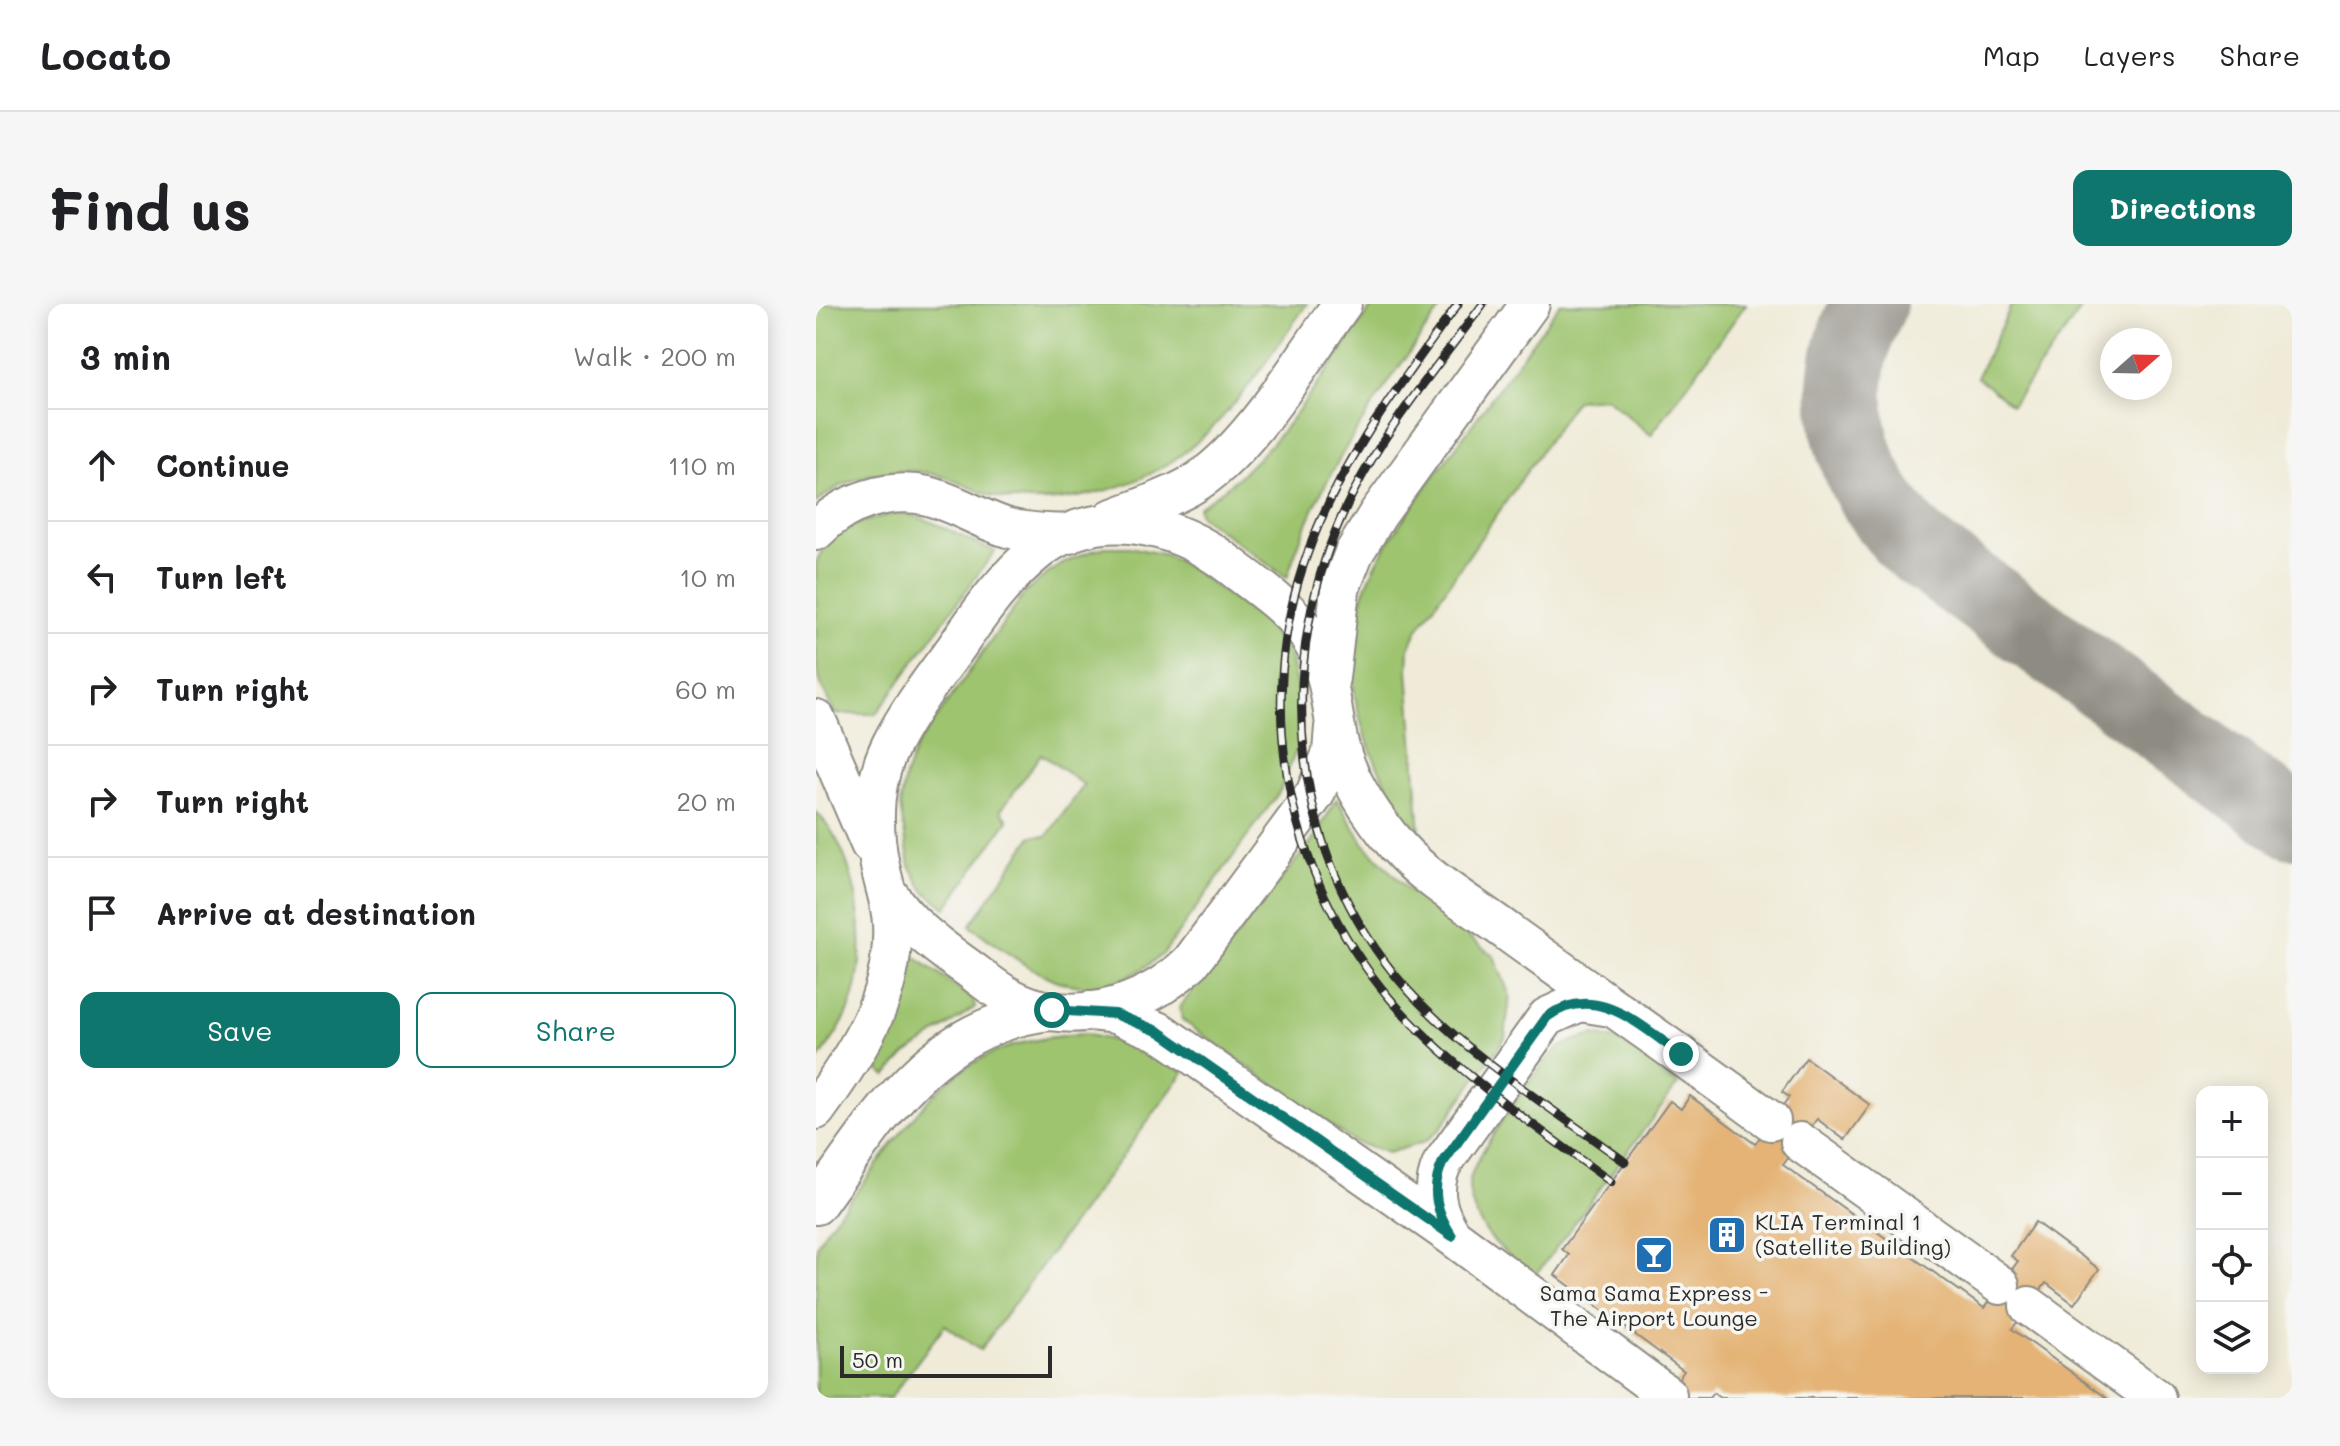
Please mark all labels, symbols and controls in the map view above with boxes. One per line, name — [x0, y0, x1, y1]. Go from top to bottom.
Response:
text: Locato — [40, 30, 171, 80]
text: Map — [1983, 37, 2040, 73]
text: Layers — [2084, 37, 2176, 73]
text: Share — [2220, 37, 2300, 73]
button: Directions — [2073, 170, 2292, 246]
text: Find us — [48, 172, 251, 245]
north arrow — [2100, 328, 2172, 400]
text: 3 min — [80, 334, 171, 379]
text: Walk · 200 m — [573, 339, 736, 373]
icon: ahead — [80, 443, 124, 487]
text: Continue — [156, 445, 289, 485]
text: 110 m — [668, 448, 736, 482]
icon: left — [80, 555, 124, 599]
text: Turn left — [156, 557, 287, 597]
text: 10 m — [679, 560, 736, 594]
icon: right — [80, 667, 124, 711]
text: Turn right — [156, 669, 309, 709]
text: 60 m — [675, 672, 736, 706]
icon: right — [80, 779, 124, 823]
text: Turn right — [156, 781, 309, 821]
text: 20 m — [676, 784, 736, 818]
icon: arrive — [80, 891, 124, 935]
text: Arrive at destination — [156, 893, 476, 933]
button: Save — [80, 992, 400, 1068]
button: Share — [416, 992, 736, 1068]
route start — [1034, 992, 1070, 1028]
route end — [1663, 1036, 1699, 1072]
map controls — [2196, 1086, 2268, 1374]
button: + — [2196, 1086, 2268, 1158]
button: − — [2196, 1158, 2268, 1230]
place label: KLIA Terminal 1 (Satellite Building) — [1755, 1207, 1951, 1261]
building icon: KLIA Terminal 1 (Satellite Building) — [1706, 1214, 1748, 1256]
button: locate — [2196, 1230, 2268, 1302]
bar icon: Sama Sama Express - The Airport Lounge — [1633, 1234, 1675, 1276]
place label: Sama Sama Express - The Airport Lounge — [1540, 1278, 1768, 1332]
button: layers — [2196, 1302, 2268, 1374]
scale bar — [840, 1342, 1052, 1378]
text: 50 m — [852, 1345, 903, 1374]

